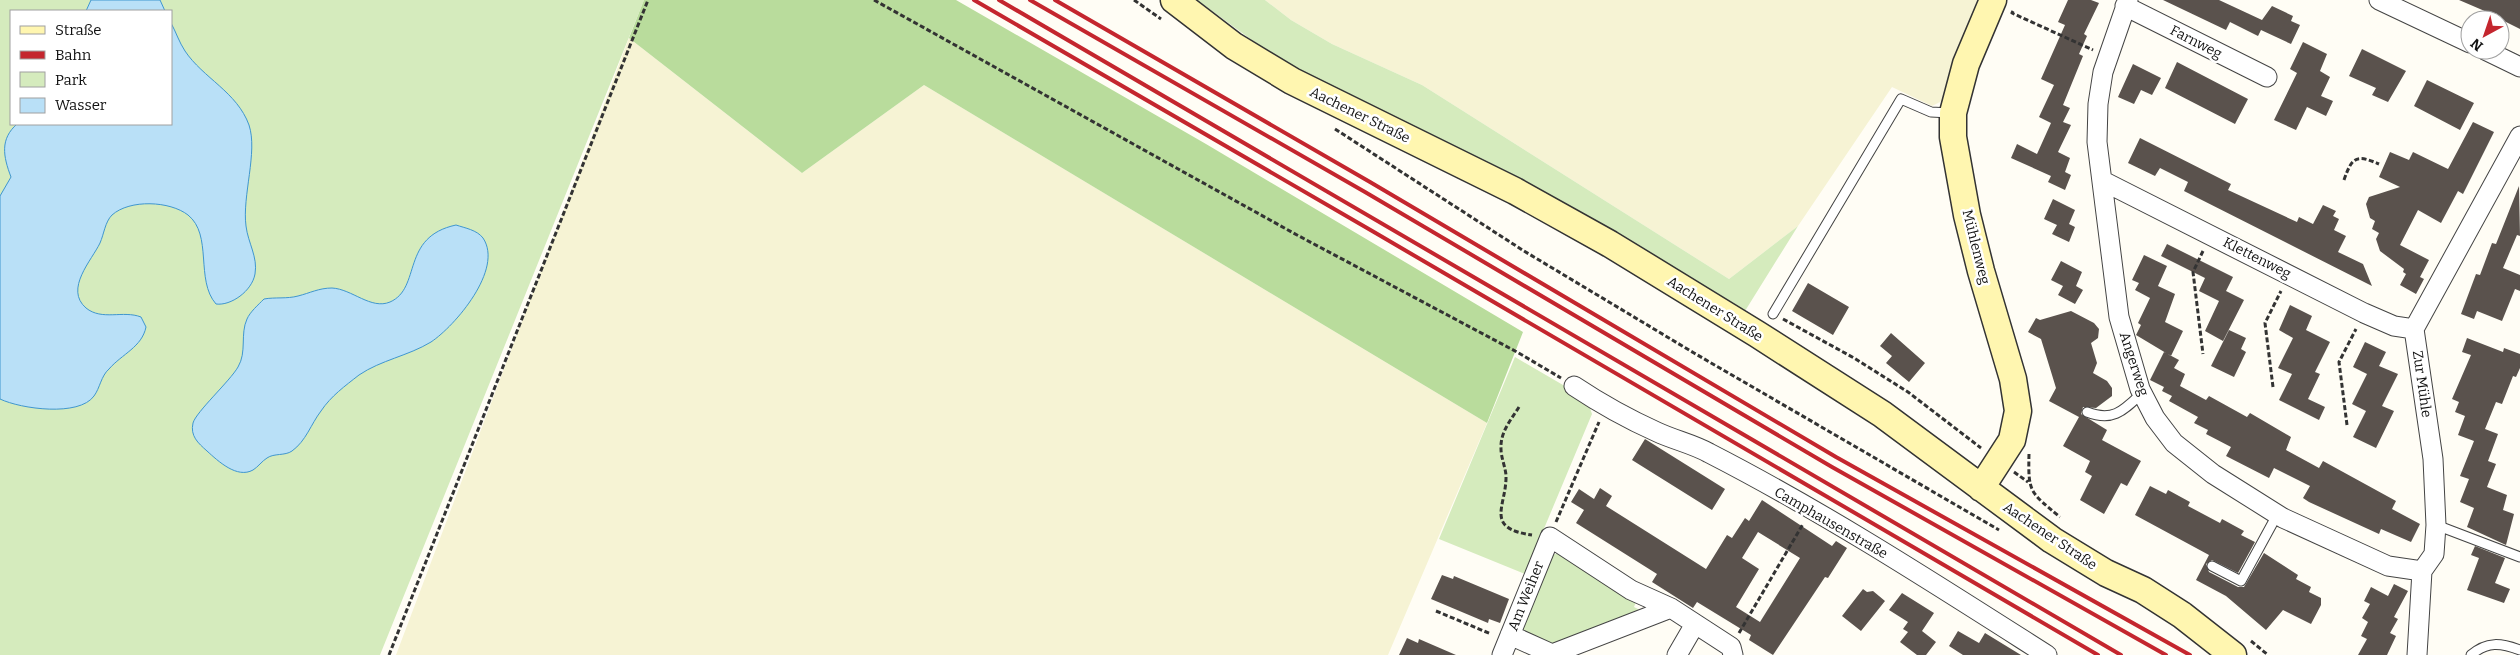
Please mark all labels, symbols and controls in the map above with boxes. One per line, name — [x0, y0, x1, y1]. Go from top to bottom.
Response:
legend — [10, 10, 172, 125]
north arrow — [2460, 10, 2510, 60]
text: Straße — [55, 21, 101, 39]
street label: Farnweg — [2167, 22, 2225, 62]
text: N — [2467, 34, 2487, 55]
text: Bahn — [55, 46, 92, 64]
text: Park — [55, 71, 87, 89]
street label: Aachener Straße — [1307, 83, 1413, 147]
text: Wasser — [55, 96, 107, 114]
street label: Mühlenweg — [1959, 208, 1994, 286]
street label: Klettenweg — [2220, 234, 2294, 282]
street label: Aachener Straße — [1664, 273, 1766, 345]
street label: Angerweg — [2116, 330, 2152, 398]
street label: Zur Mühle — [2409, 349, 2435, 419]
street label: Camphausenstraße — [1771, 484, 1891, 562]
street label: Aachener Straße — [2000, 498, 2100, 574]
street label: Am Weiher — [1504, 559, 1548, 633]

